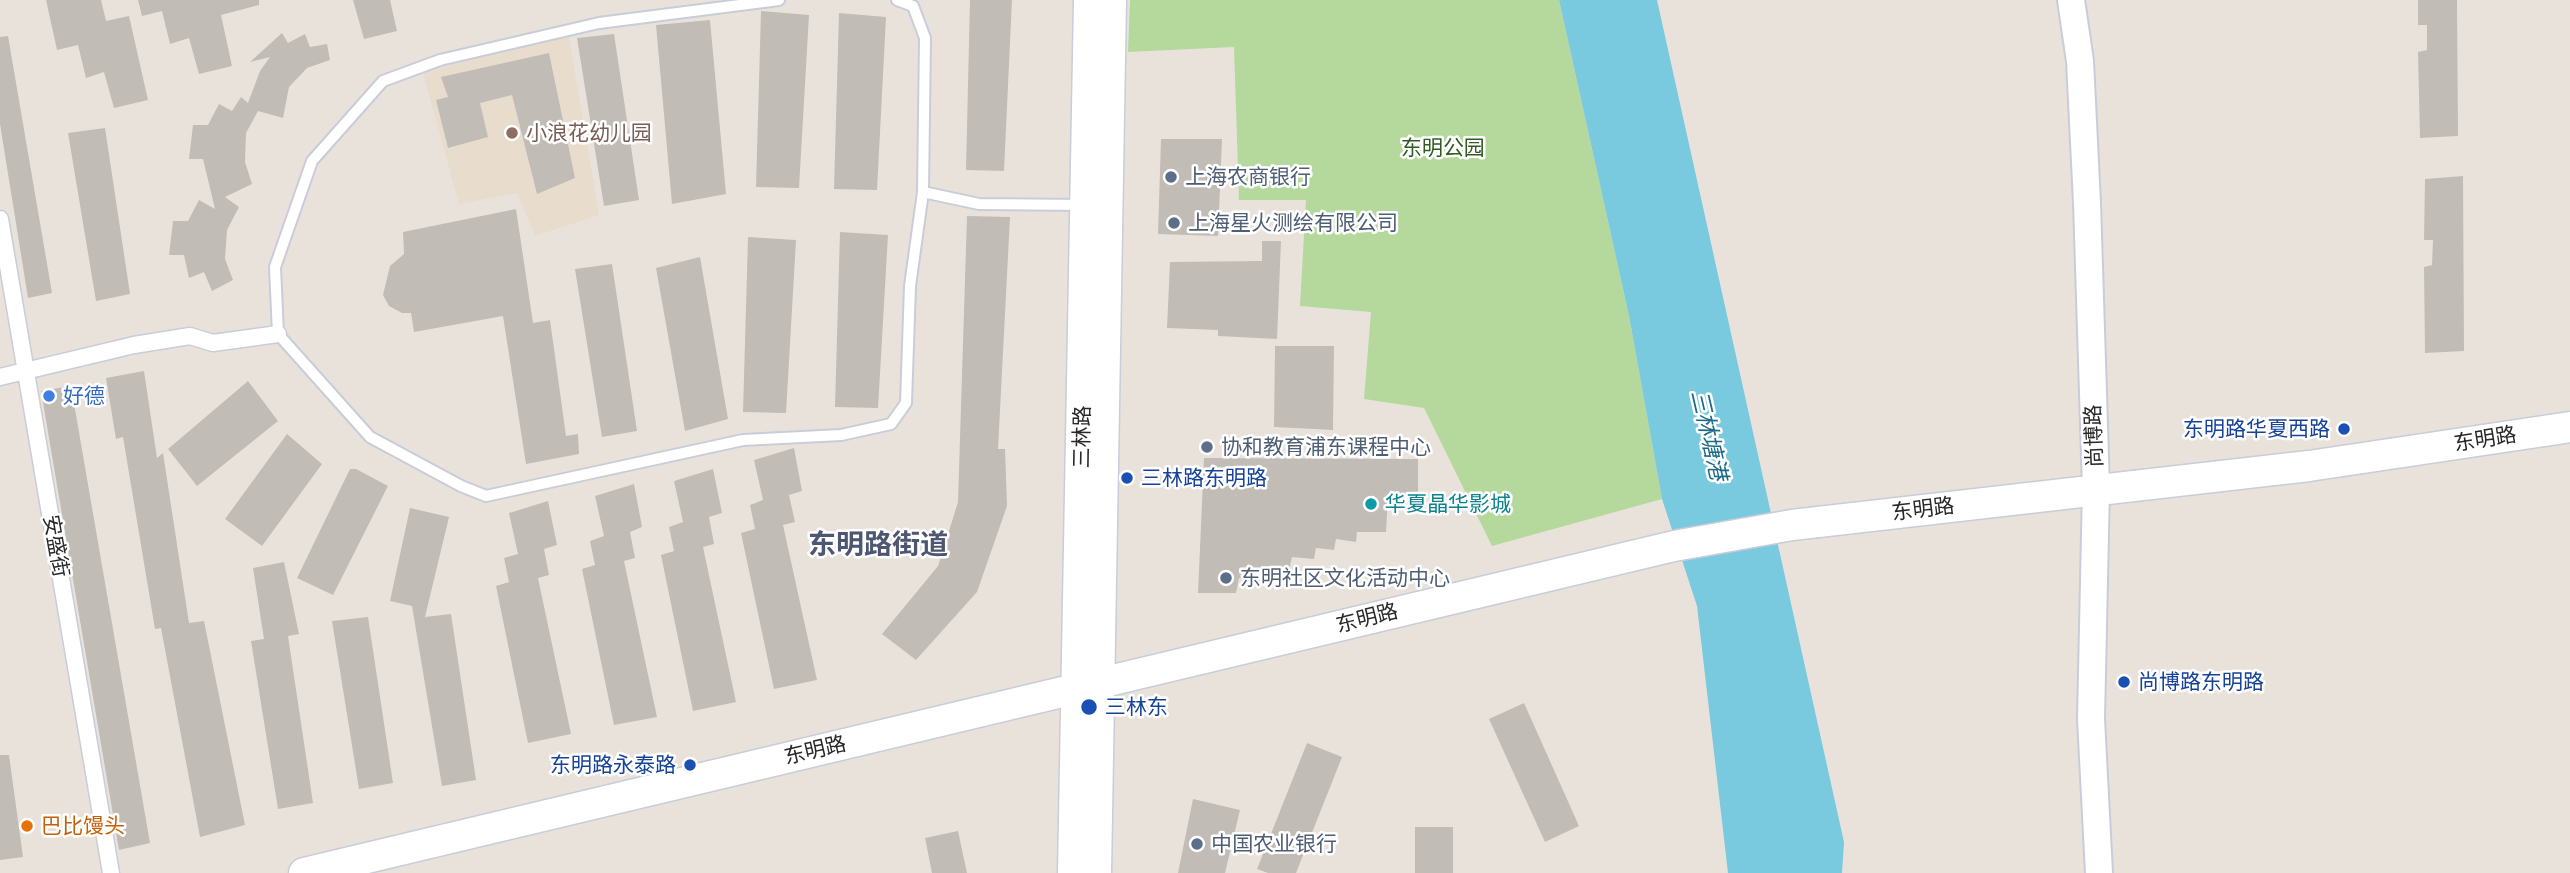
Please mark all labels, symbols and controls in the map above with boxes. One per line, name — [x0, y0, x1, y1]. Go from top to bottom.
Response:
place label: 小浪花幼儿园 — [526, 120, 652, 146]
marker: 小浪花幼儿园 — [504, 125, 520, 141]
park label: 东明公园 — [1401, 135, 1485, 161]
place label: 上海农商银行 — [1185, 164, 1311, 190]
marker: 上海农商银行 — [1163, 169, 1179, 185]
place label: 上海星火测绘有限公司 — [1188, 210, 1398, 236]
marker: 上海星火测绘有限公司 — [1166, 215, 1182, 231]
place label: 好德 — [63, 383, 105, 409]
water label: 三林塘港 — [1685, 387, 1733, 483]
marker: 好德 — [41, 388, 57, 404]
street label: 尚博路 — [2080, 404, 2108, 468]
street label: 三林路 — [1069, 405, 1095, 469]
place label: 东明路华夏西路 — [2183, 416, 2330, 442]
marker: 东明路华夏西路 — [2336, 421, 2352, 437]
street label: 东明路 — [2452, 422, 2518, 456]
place label: 协和教育浦东课程中心 — [1221, 434, 1431, 460]
marker: 协和教育浦东课程中心 — [1199, 439, 1215, 455]
place label: 三林路东明路 — [1141, 465, 1267, 491]
marker: 三林路东明路 — [1119, 470, 1135, 486]
place label: 华夏晶华影城 — [1385, 491, 1511, 517]
street label: 东明路 — [1890, 493, 1956, 525]
marker: 华夏晶华影城 — [1363, 496, 1379, 512]
street label: 安盛街 — [38, 513, 74, 579]
district label: 东明路街道 — [808, 528, 948, 562]
place label: 东明社区文化活动中心 — [1240, 565, 1450, 591]
marker: 东明社区文化活动中心 — [1218, 570, 1234, 586]
street label: 东明路 — [1333, 598, 1401, 638]
place label: 尚博路东明路 — [2138, 669, 2264, 695]
marker: 尚博路东明路 — [2116, 674, 2132, 690]
place label: 三林东 — [1105, 694, 1168, 720]
marker: 三林东 — [1079, 697, 1099, 717]
street label: 东明路 — [781, 731, 849, 769]
place label: 东明路永泰路 — [550, 752, 676, 778]
marker: 东明路永泰路 — [682, 757, 698, 773]
place label: 巴比馒头 — [41, 813, 125, 839]
marker: 巴比馒头 — [19, 818, 35, 834]
place label: 中国农业银行 — [1211, 831, 1337, 857]
marker: 中国农业银行 — [1189, 836, 1205, 852]

